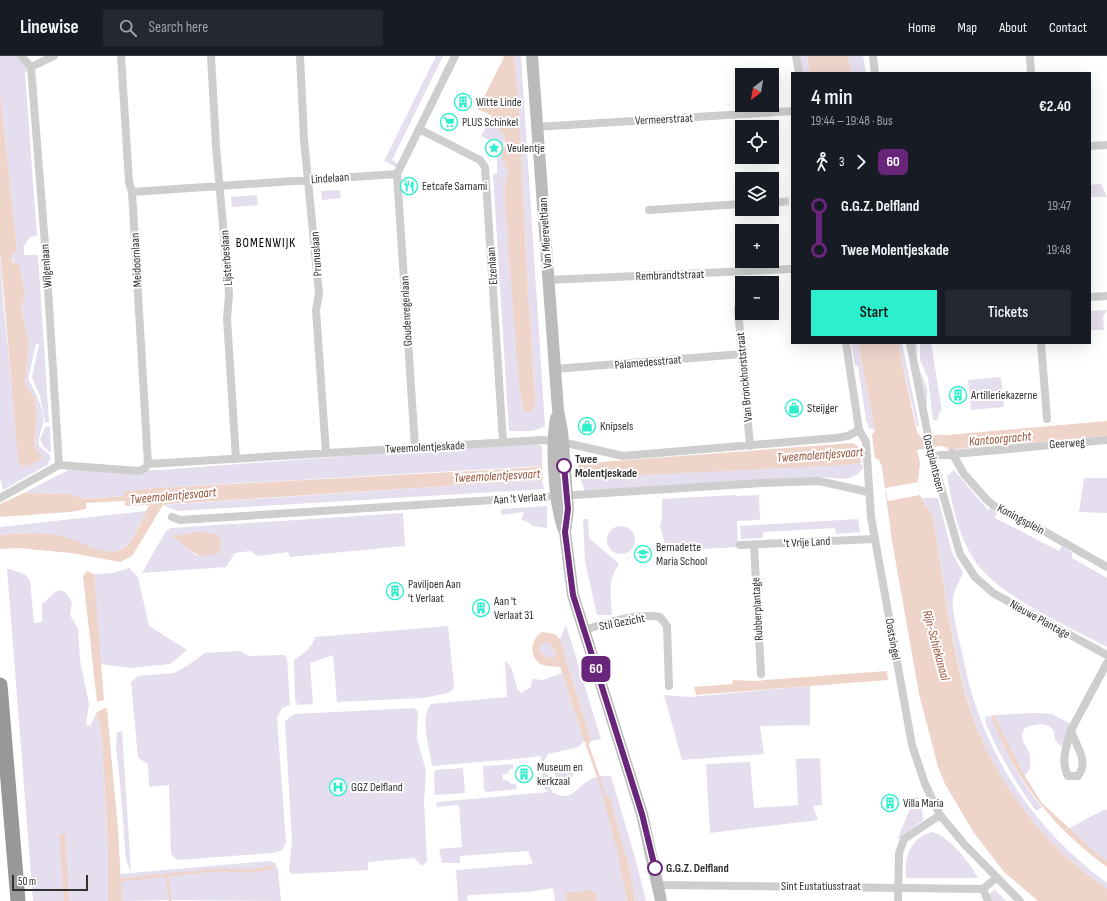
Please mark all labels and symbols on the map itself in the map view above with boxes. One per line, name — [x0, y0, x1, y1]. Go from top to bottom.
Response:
north arrow — [735, 68, 779, 112]
building icon: Witte Linde — [453, 92, 473, 112]
place label: Witte Linde — [476, 95, 522, 110]
street label: Vermeerstraat — [635, 110, 694, 129]
supermarket icon: PLUS Schinkel — [439, 112, 459, 132]
place label: PLUS Schinkel — [462, 115, 518, 130]
place icon: Veulentje — [484, 138, 504, 158]
place label: Veulentje — [507, 141, 545, 156]
street label: Lindelaan — [310, 170, 350, 187]
restaurant icon: Eetcafe Sarnami — [399, 176, 419, 196]
place label: Eetcafe Sarnami — [422, 179, 487, 194]
street label: Van Miereveltlaan — [536, 197, 555, 269]
street label: Lijsterbeslaan — [217, 230, 236, 286]
street label: Prunuslaan — [307, 231, 326, 277]
street label: Meidoornlaan — [128, 232, 145, 288]
district label: BOMENWIJK — [236, 235, 296, 251]
street label: Wilgenlaan — [37, 244, 56, 288]
street label: Elzenlaan — [484, 247, 501, 285]
street label: Rembrandtstraat — [635, 267, 705, 284]
street label: Goudenregenlaan — [397, 275, 416, 346]
street label: Van Bronckhorststraat — [733, 331, 756, 423]
street label: Palamedesstraat — [614, 352, 682, 373]
building icon: Artilleriekazerne — [948, 385, 968, 405]
place label: Artilleriekazerne — [970, 388, 1037, 403]
shop icon: Steijger — [784, 398, 804, 418]
place label: Steijger — [807, 401, 838, 416]
shop icon: Knipsels — [577, 416, 597, 436]
place label: Knipsels — [600, 419, 633, 434]
water label: Kantoorgracht — [968, 428, 1033, 450]
street label: Oostplantsoen — [919, 433, 948, 493]
street label: Geerweg — [1049, 435, 1086, 452]
street label: Tweemolentjeskade — [385, 438, 465, 457]
water label: Tweemolentjesvaart — [776, 444, 865, 466]
place label: Twee Molentjeskade — [575, 452, 637, 481]
marker: Twee Molentjeskade — [556, 458, 572, 474]
water label: Tweemolentjesvaart — [453, 466, 542, 486]
water label: Tweemolentjesvaart — [129, 484, 218, 508]
street label: Aan 't Verlaat — [492, 489, 547, 508]
street label: Koningsplein — [995, 501, 1047, 538]
street label: 't Vrije Land — [783, 534, 831, 551]
place label: Bernadette Maria School — [656, 540, 707, 569]
school or university icon: Bernadette Maria School — [633, 544, 653, 564]
place label: Paviljoen Aan 't Verlaat — [408, 577, 461, 606]
street label: Rubberplantage — [748, 577, 767, 641]
building icon: Paviljoen Aan 't Verlaat — [385, 581, 405, 601]
place label: Aan 't Verlaat 31 — [493, 594, 534, 623]
street label: Nieuwe Plantage — [1007, 597, 1073, 642]
building icon: Aan 't Verlaat 31 — [471, 598, 491, 618]
water label: Rijn-Schiekanaal — [919, 608, 953, 683]
street label: Stil Gezicht — [598, 611, 647, 634]
street label: Oostsingel — [881, 617, 904, 661]
line badge: 60 — [578, 656, 614, 682]
place label: Museum en kerkzaal — [537, 760, 583, 789]
building icon: Museum en kerkzaal — [514, 764, 534, 784]
hospital icon: GGZ Delfland — [328, 777, 348, 797]
place label: GGZ Delfland — [351, 780, 403, 795]
building icon: Villa Maria — [880, 793, 900, 813]
place label: Villa Maria — [903, 796, 944, 811]
marker: G.G.Z. Delfland — [647, 860, 663, 876]
place label: G.G.Z. Delfland — [666, 861, 729, 876]
scale bar — [12, 873, 88, 892]
street label: Sint Eustatiusstraat — [781, 879, 861, 894]

